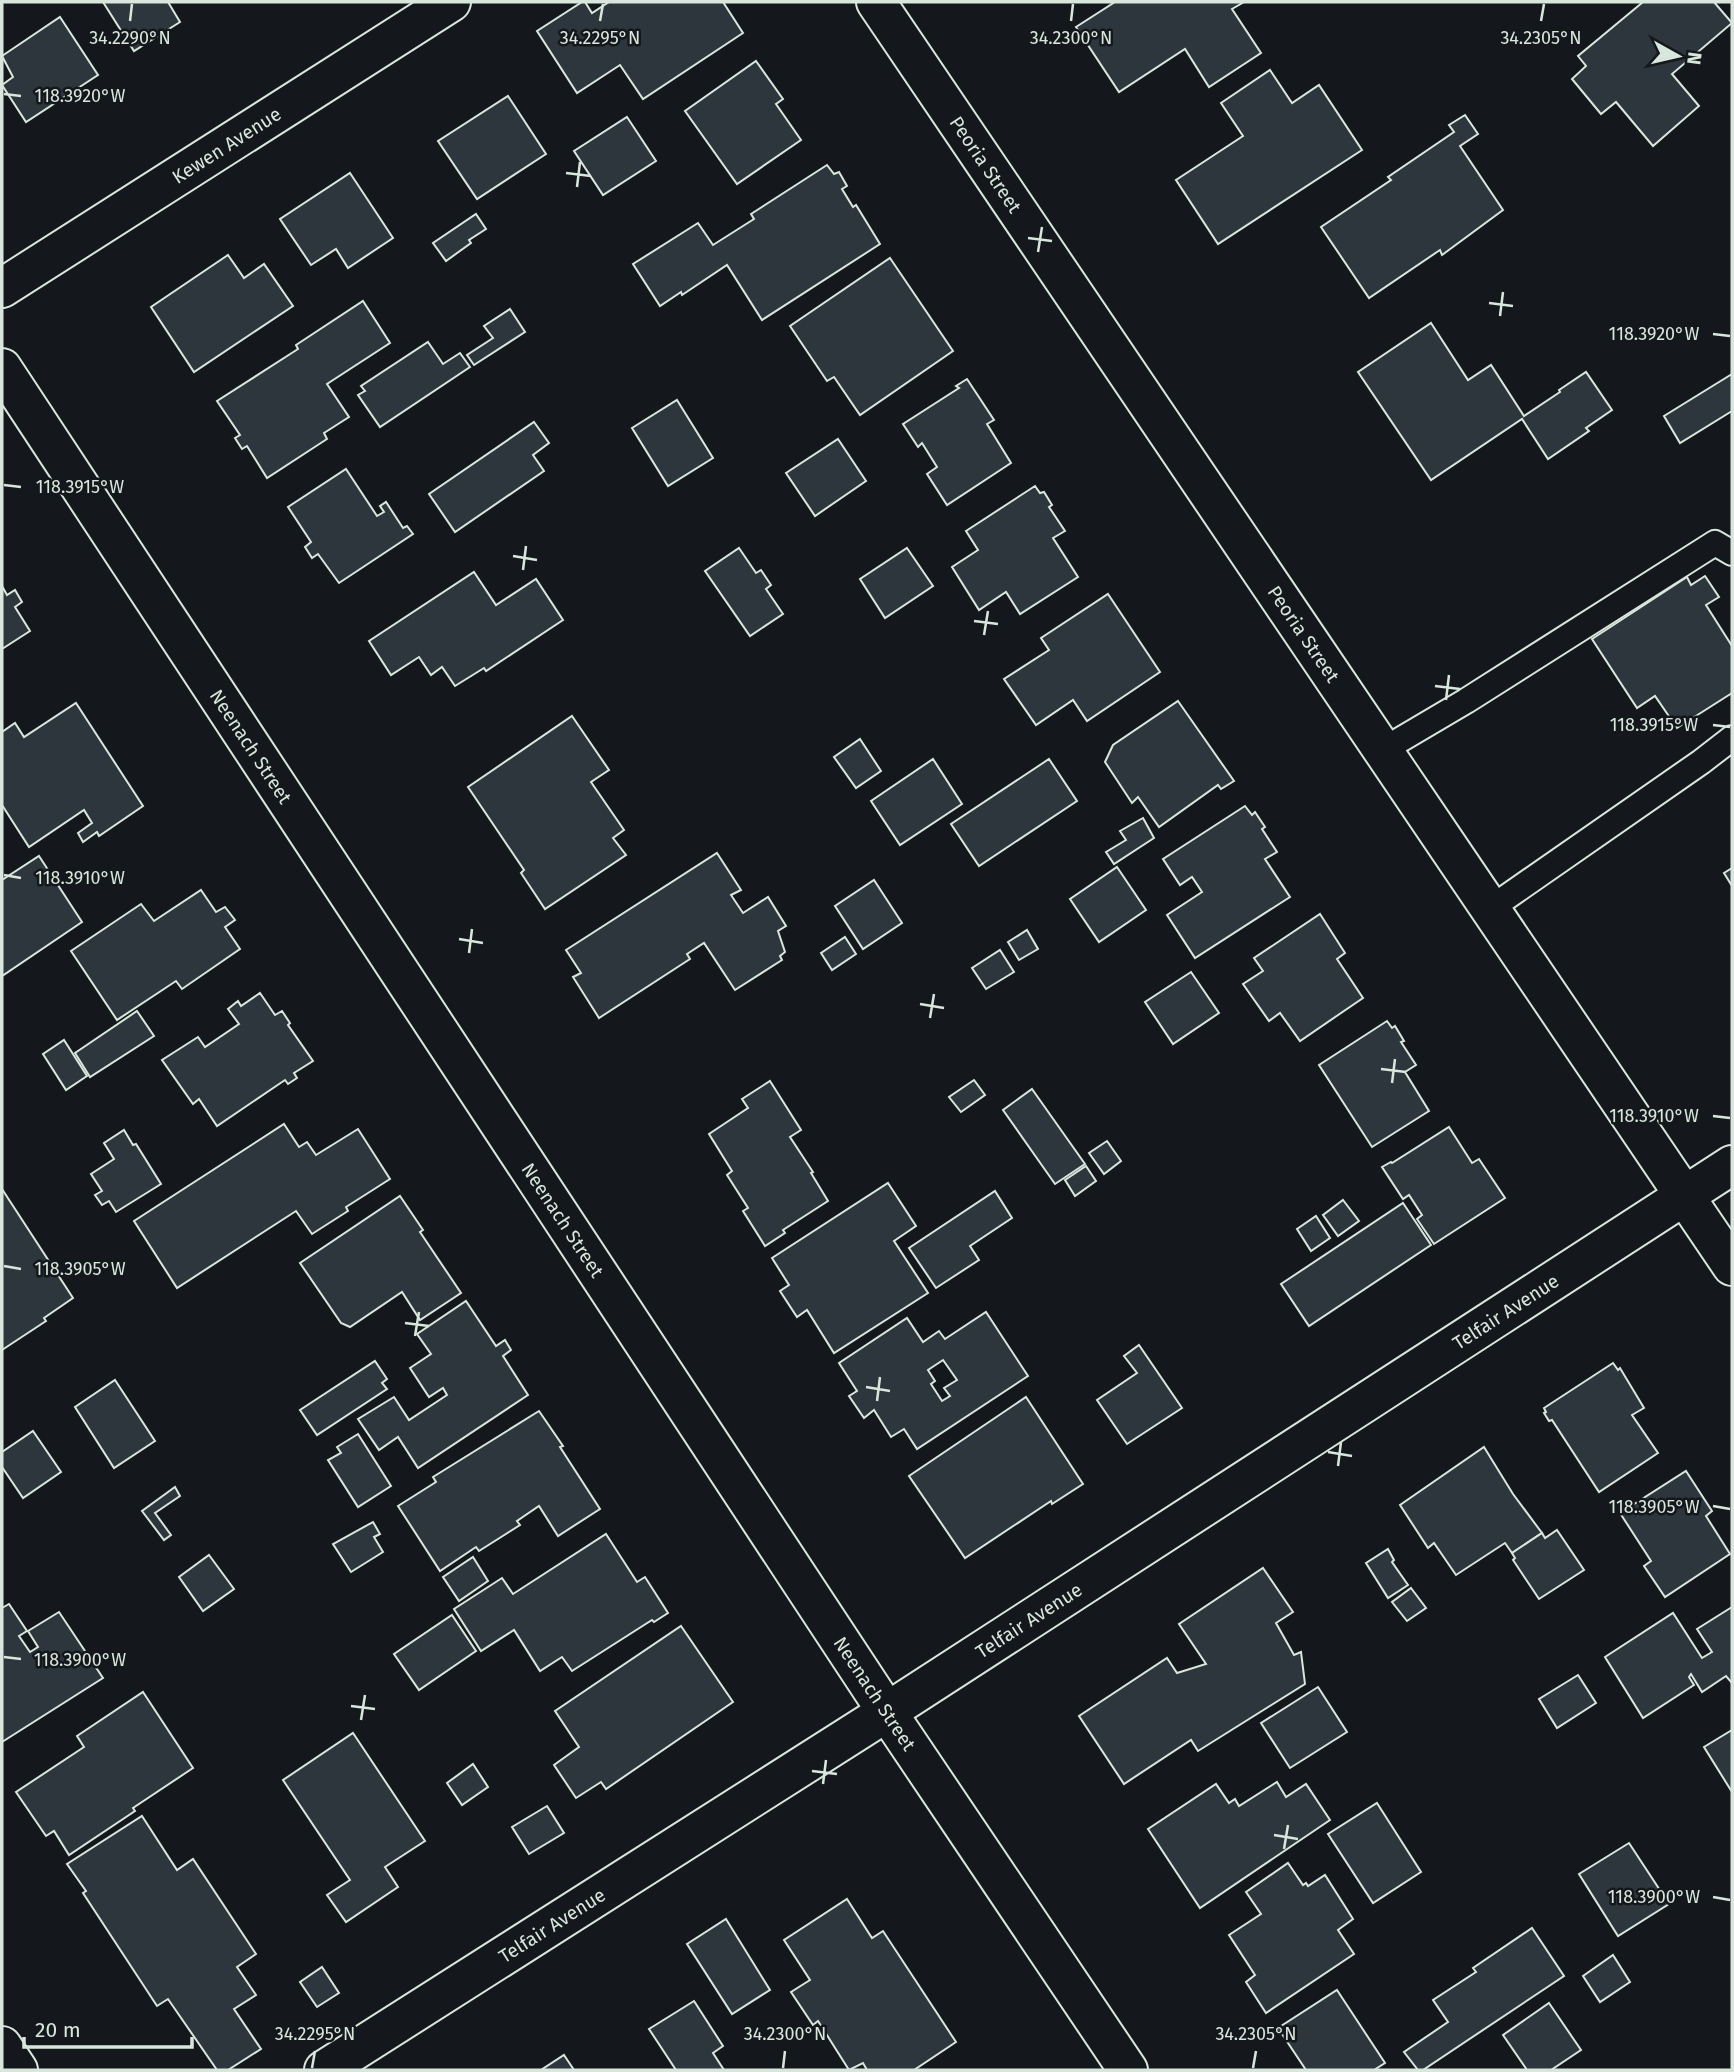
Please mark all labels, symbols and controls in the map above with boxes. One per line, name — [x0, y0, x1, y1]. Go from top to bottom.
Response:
north arrow — [1643, 21, 1713, 91]
text: 34.2290°N — [89, 27, 171, 49]
text: 34.2295°N — [560, 27, 640, 49]
text: 34.2300°N — [1030, 27, 1112, 49]
text: 34.2305°N — [1500, 27, 1582, 49]
text: N — [1682, 50, 1707, 66]
text: 118.3920°W — [35, 85, 126, 107]
street label: Kewen Avenue — [168, 102, 285, 189]
street label: Peoria Street — [945, 112, 1026, 217]
text: 118.3920°W — [1609, 323, 1700, 345]
text: 118.3915°W — [36, 476, 124, 498]
street label: Peoria Street — [1263, 581, 1344, 687]
street label: Neenach Street — [205, 685, 297, 808]
text: 118.3915°W — [1610, 714, 1698, 736]
text: 118.3910°W — [35, 867, 125, 889]
text: 118.3910°W — [1609, 1105, 1699, 1127]
street label: Neenach Street — [517, 1159, 609, 1282]
text: 118.3905°W — [34, 1258, 126, 1280]
street label: Telfair Avenue — [1448, 1269, 1563, 1355]
text: 118.3905°W — [1608, 1496, 1700, 1518]
street label: Telfair Avenue — [972, 1578, 1086, 1663]
street label: Neenach Street — [828, 1632, 921, 1755]
text: 118.3900°W — [34, 1649, 126, 1671]
street label: Telfair Avenue — [495, 1883, 610, 1968]
text: 118.3900°W — [1608, 1886, 1700, 1908]
scale bar — [24, 2006, 192, 2050]
text: 20 m — [35, 2017, 81, 2043]
text: 34.2295°N — [275, 2023, 355, 2045]
text: 34.2300°N — [744, 2023, 826, 2045]
text: 34.2305°N — [1215, 2023, 1297, 2045]

